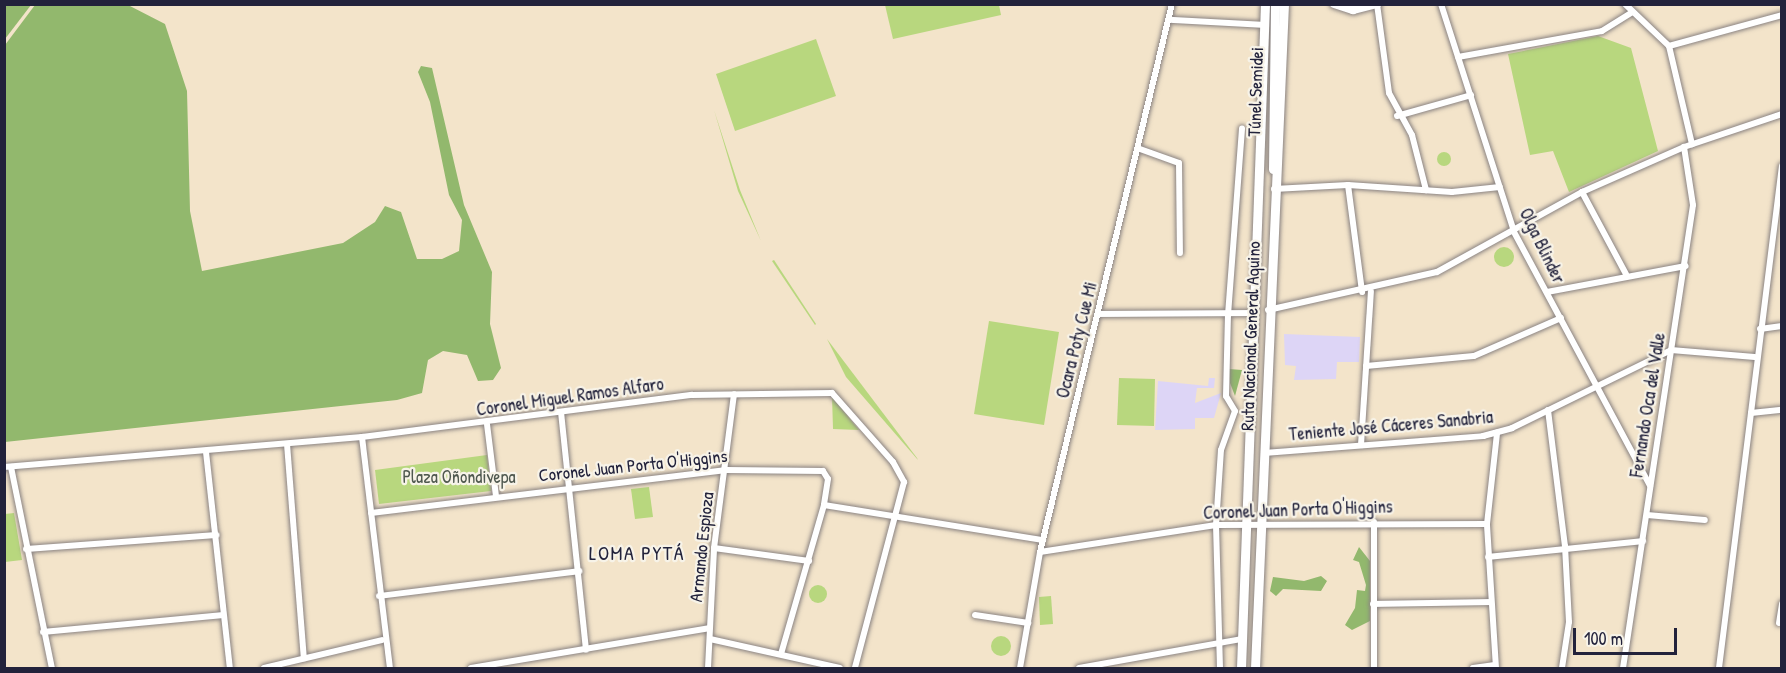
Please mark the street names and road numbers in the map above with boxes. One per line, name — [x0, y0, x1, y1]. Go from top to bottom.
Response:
street label: Túnel Semidei — [1244, 47, 1268, 137]
street label: Olga Blinder — [1514, 205, 1570, 287]
street label: Ruta Nacional General Aquino — [1237, 241, 1265, 431]
street label: Ocara Poty Cue Mi — [1052, 280, 1102, 400]
street label: Fernando Oca del Valle — [1626, 331, 1670, 479]
street label: Coronel Miguel Ramos Alfaro — [475, 373, 665, 421]
street label: Teniente José Cáceres Sanabria — [1288, 406, 1494, 446]
street label: Coronel Juan Porta O'Higgins — [538, 445, 728, 487]
street label: Armando Espioza — [685, 491, 719, 603]
street label: Coronel Juan Porta O'Higgins — [1203, 496, 1393, 524]

